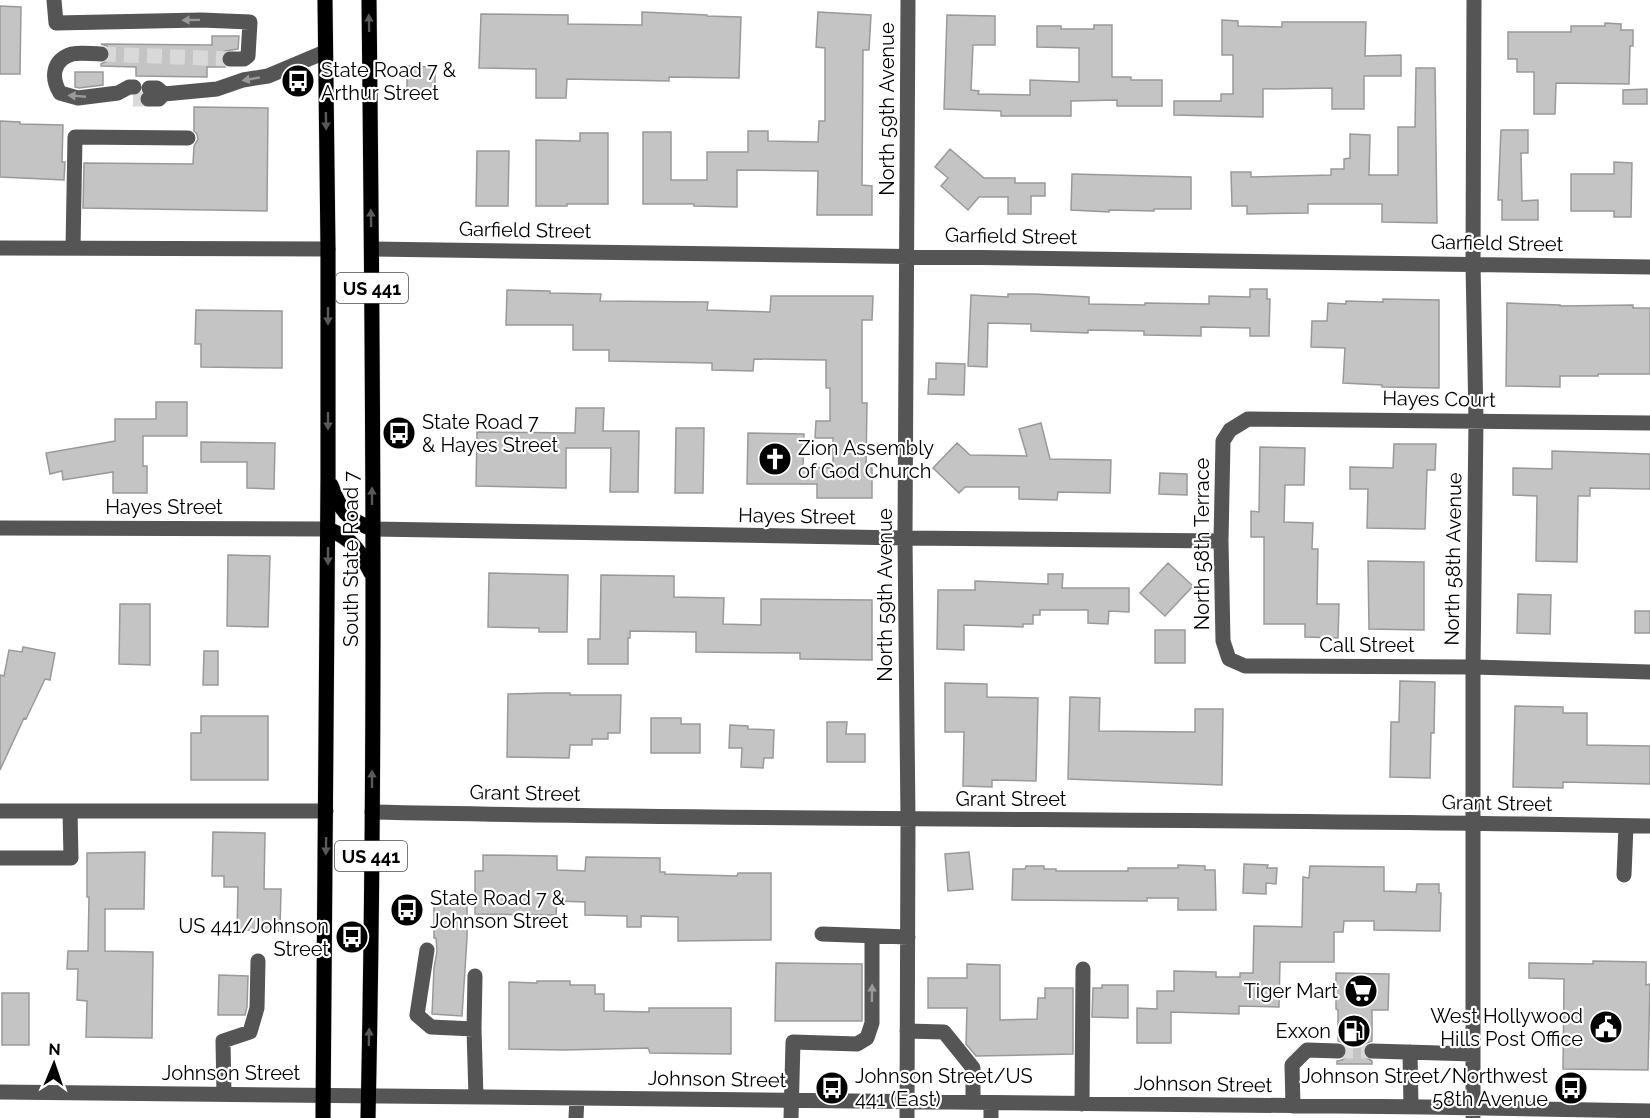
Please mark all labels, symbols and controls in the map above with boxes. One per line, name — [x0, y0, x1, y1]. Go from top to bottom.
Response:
one-way arrow — [365, 13, 374, 32]
one-way arrow — [182, 15, 201, 25]
street label: North 59th Avenue — [875, 22, 899, 196]
place label: State Road 7 & Arthur Street — [321, 58, 457, 105]
bus stop icon: State Road 7 & Arthur Street — [280, 63, 316, 99]
one-way arrow — [241, 75, 260, 84]
one-way arrow — [67, 91, 86, 101]
one-way arrow — [321, 112, 331, 131]
one-way arrow — [366, 208, 376, 227]
street label: Garfield Street — [459, 217, 592, 243]
street label: Garfield Street — [945, 223, 1078, 249]
street label: Garfield Street — [1431, 230, 1564, 256]
road number: US 441 — [336, 273, 408, 303]
one-way arrow — [323, 307, 333, 326]
street label: Hayes Court — [1382, 386, 1496, 412]
place label: State Road 7 & Hayes Street — [422, 410, 558, 457]
one-way arrow — [323, 411, 333, 430]
bus stop icon: State Road 7 & Hayes Street — [381, 415, 417, 451]
place label: Zion Assembly of God Church — [798, 436, 934, 483]
church icon: Zion Assembly of God Church — [757, 441, 793, 477]
street label: North 58th Terrace — [1190, 457, 1214, 630]
street label: South State Road 7 — [339, 471, 363, 647]
street label: North 58th Avenue — [1439, 472, 1467, 646]
one-way arrow — [367, 487, 377, 506]
street label: Hayes Street — [105, 495, 223, 519]
street label: Hayes Street — [738, 503, 856, 529]
street label: North 59th Avenue — [873, 508, 897, 682]
one-way arrow — [323, 547, 333, 566]
street label: Call Street — [1319, 633, 1415, 657]
one-way arrow — [367, 769, 377, 788]
street label: Grant Street — [469, 780, 581, 806]
street label: Grant Street — [955, 787, 1067, 811]
street label: Grant Street — [1441, 790, 1553, 816]
one-way arrow — [321, 836, 331, 855]
road number: US 441 — [335, 841, 407, 871]
place label: State Road 7 & Johnson Street — [430, 886, 569, 933]
bus stop icon: State Road 7 & Johnson Street — [389, 892, 425, 928]
place label: US 441/Johnson Street — [178, 914, 329, 961]
bus stop icon: US 441/Johnson Street — [334, 919, 370, 955]
supermarket icon: Tiger Mart — [1343, 973, 1379, 1009]
place label: Tiger Mart — [1244, 979, 1338, 1003]
one-way arrow — [867, 984, 877, 1003]
place label: West Hollywood Hills Post Office — [1430, 1004, 1583, 1051]
public building icon: West Hollywood Hills Post Office — [1588, 1009, 1624, 1045]
fuel station icon: Exxon — [1336, 1013, 1372, 1049]
place label: Exxon — [1276, 1019, 1331, 1043]
one-way arrow — [364, 1027, 374, 1046]
north arrow — [24, 1034, 84, 1094]
text: N — [48, 1040, 61, 1059]
street label: Johnson Street — [162, 1061, 301, 1085]
place label: Johnson Street/US 441 (East) — [855, 1064, 1033, 1111]
place label: Johnson Street/Northwest 58th Avenue — [1301, 1064, 1548, 1111]
street label: Johnson Street — [648, 1066, 787, 1092]
bus stop icon: Johnson Street/US 441 (East) — [814, 1070, 850, 1106]
bus stop icon: Johnson Street/Northwest 58th Avenue — [1553, 1070, 1589, 1106]
street label: Johnson Street — [1134, 1071, 1273, 1097]

